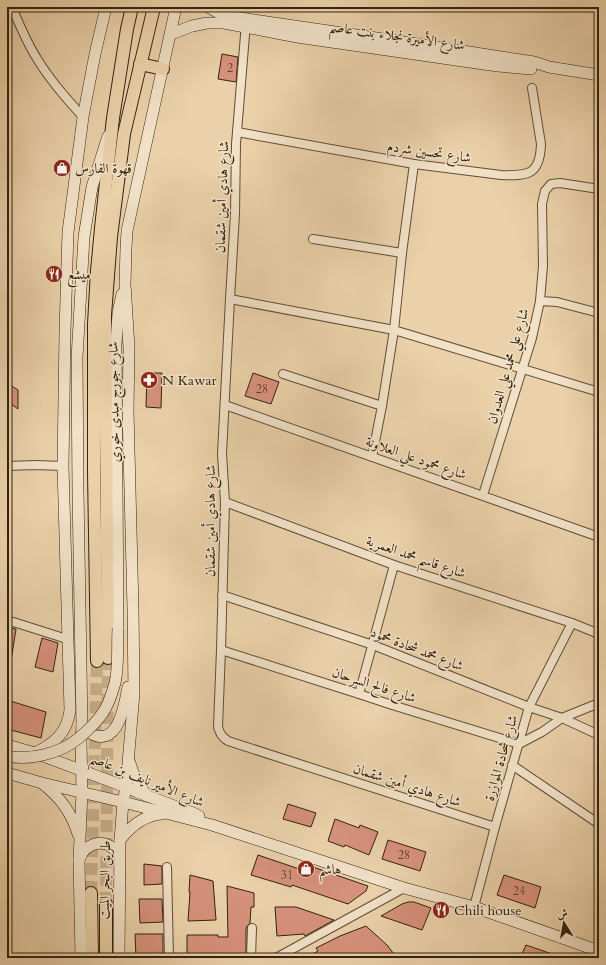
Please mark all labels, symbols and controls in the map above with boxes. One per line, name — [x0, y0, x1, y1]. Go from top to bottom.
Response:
street label: شارع الأميرة نجلاء بنت عاصم — [327, 16, 466, 59]
house number: 2 — [227, 60, 233, 76]
street label: شارع تحسين شردم — [385, 137, 472, 170]
street label: شارع هادي أمين شقمان — [210, 140, 235, 254]
shop icon: قهوة الفارس — [52, 158, 72, 178]
place label: قهوة الفارس — [75, 159, 132, 178]
restaurant icon: ميشع — [44, 264, 64, 284]
place label: ميشع — [67, 265, 91, 288]
street label: شارع علي محمد علي العدوان — [482, 306, 536, 427]
street label: شارع جورج مبدى خوري — [103, 341, 128, 463]
pharmacy icon: N Kawar — [139, 370, 159, 390]
place label: N Kawar — [162, 371, 217, 390]
house number: 28 — [256, 381, 268, 397]
street label: شارع محمود علي العلاونة — [362, 432, 469, 487]
street label: شارع هادي أمين شقمان — [200, 465, 222, 577]
street label: شارع قاسم محمد العمرية — [362, 531, 468, 587]
street label: شارع محمد شحادة محمود — [367, 623, 466, 677]
street label: شارع فالح السرحان — [329, 662, 418, 710]
street label: شارع شحادة الموازرة — [480, 713, 524, 804]
street label: شارع الأمير نايف بن عاصم — [86, 747, 207, 815]
street label: شارع هادي أمين شقمان — [350, 758, 464, 813]
street label: طريق البحر الميت — [95, 840, 115, 920]
house number: 28 — [398, 847, 410, 863]
shop icon: هاشم — [296, 859, 316, 879]
place label: هاشم — [319, 860, 341, 883]
house number: 31 — [281, 867, 293, 883]
house number: 24 — [513, 883, 525, 899]
restaurant icon: Chili house — [431, 900, 451, 920]
place label: Chili house — [454, 901, 522, 920]
north arrow — [544, 903, 584, 943]
text: ش — [555, 905, 569, 922]

